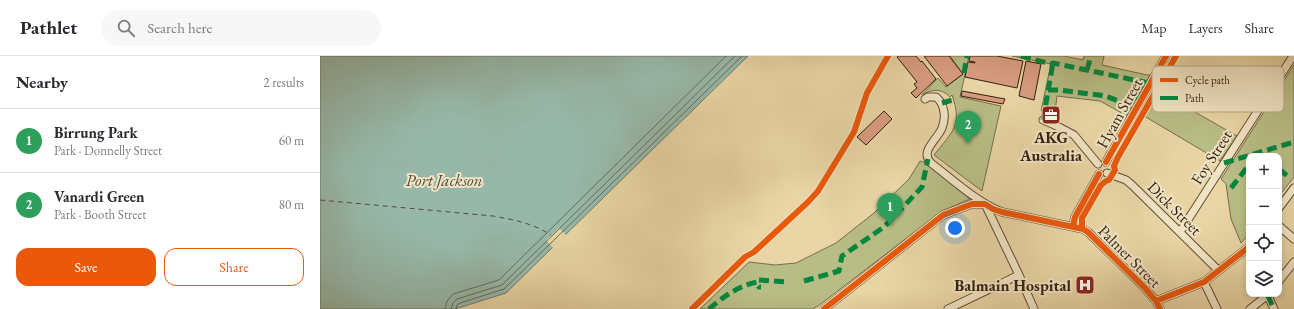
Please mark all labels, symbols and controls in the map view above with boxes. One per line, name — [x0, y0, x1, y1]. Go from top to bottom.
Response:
search box — [101, 10, 381, 46]
text: Pathlet — [20, 15, 77, 40]
icon: search — [115, 17, 137, 39]
text: Search here — [147, 18, 212, 37]
text: Map — [1141, 19, 1166, 37]
text: Layers — [1188, 19, 1223, 37]
text: Share — [1245, 19, 1274, 37]
legend — [1152, 66, 1284, 112]
text: Nearby — [16, 71, 68, 93]
text: Cycle path — [1185, 73, 1230, 87]
text: 2 results — [263, 74, 304, 91]
street label: Hyam Street — [1092, 75, 1147, 152]
text: Path — [1185, 91, 1204, 105]
office icon: AKG Australia — [1040, 104, 1062, 126]
pin: 2 — [955, 111, 981, 144]
text: Birrung Park — [54, 123, 138, 142]
street label: Foy Street — [1186, 126, 1237, 188]
place label: AKG Australia — [1019, 127, 1083, 166]
text: 1 — [26, 132, 32, 149]
text: 60 m — [279, 132, 304, 149]
text: Park · Donnelly Street — [54, 142, 162, 159]
map controls — [1246, 153, 1282, 297]
button: + — [1246, 153, 1282, 189]
water label: Port Jackson — [405, 169, 483, 191]
street label: Dick Street — [1143, 177, 1206, 240]
text: Vanardi Green — [54, 187, 145, 206]
button: − — [1246, 189, 1282, 225]
pin: 1 — [877, 193, 903, 226]
text: 2 — [26, 196, 32, 213]
text: 80 m — [279, 196, 304, 213]
text: Park · Booth Street — [54, 206, 146, 223]
your location — [945, 218, 965, 238]
street label: Palmer Street — [1094, 220, 1166, 292]
button: locate — [1246, 225, 1282, 261]
button: Save — [16, 248, 156, 286]
button: Share — [164, 248, 304, 286]
button: layers — [1246, 261, 1282, 297]
hospital icon: Balmain Hospital — [1074, 274, 1096, 296]
place label: Balmain Hospital — [954, 275, 1071, 296]

